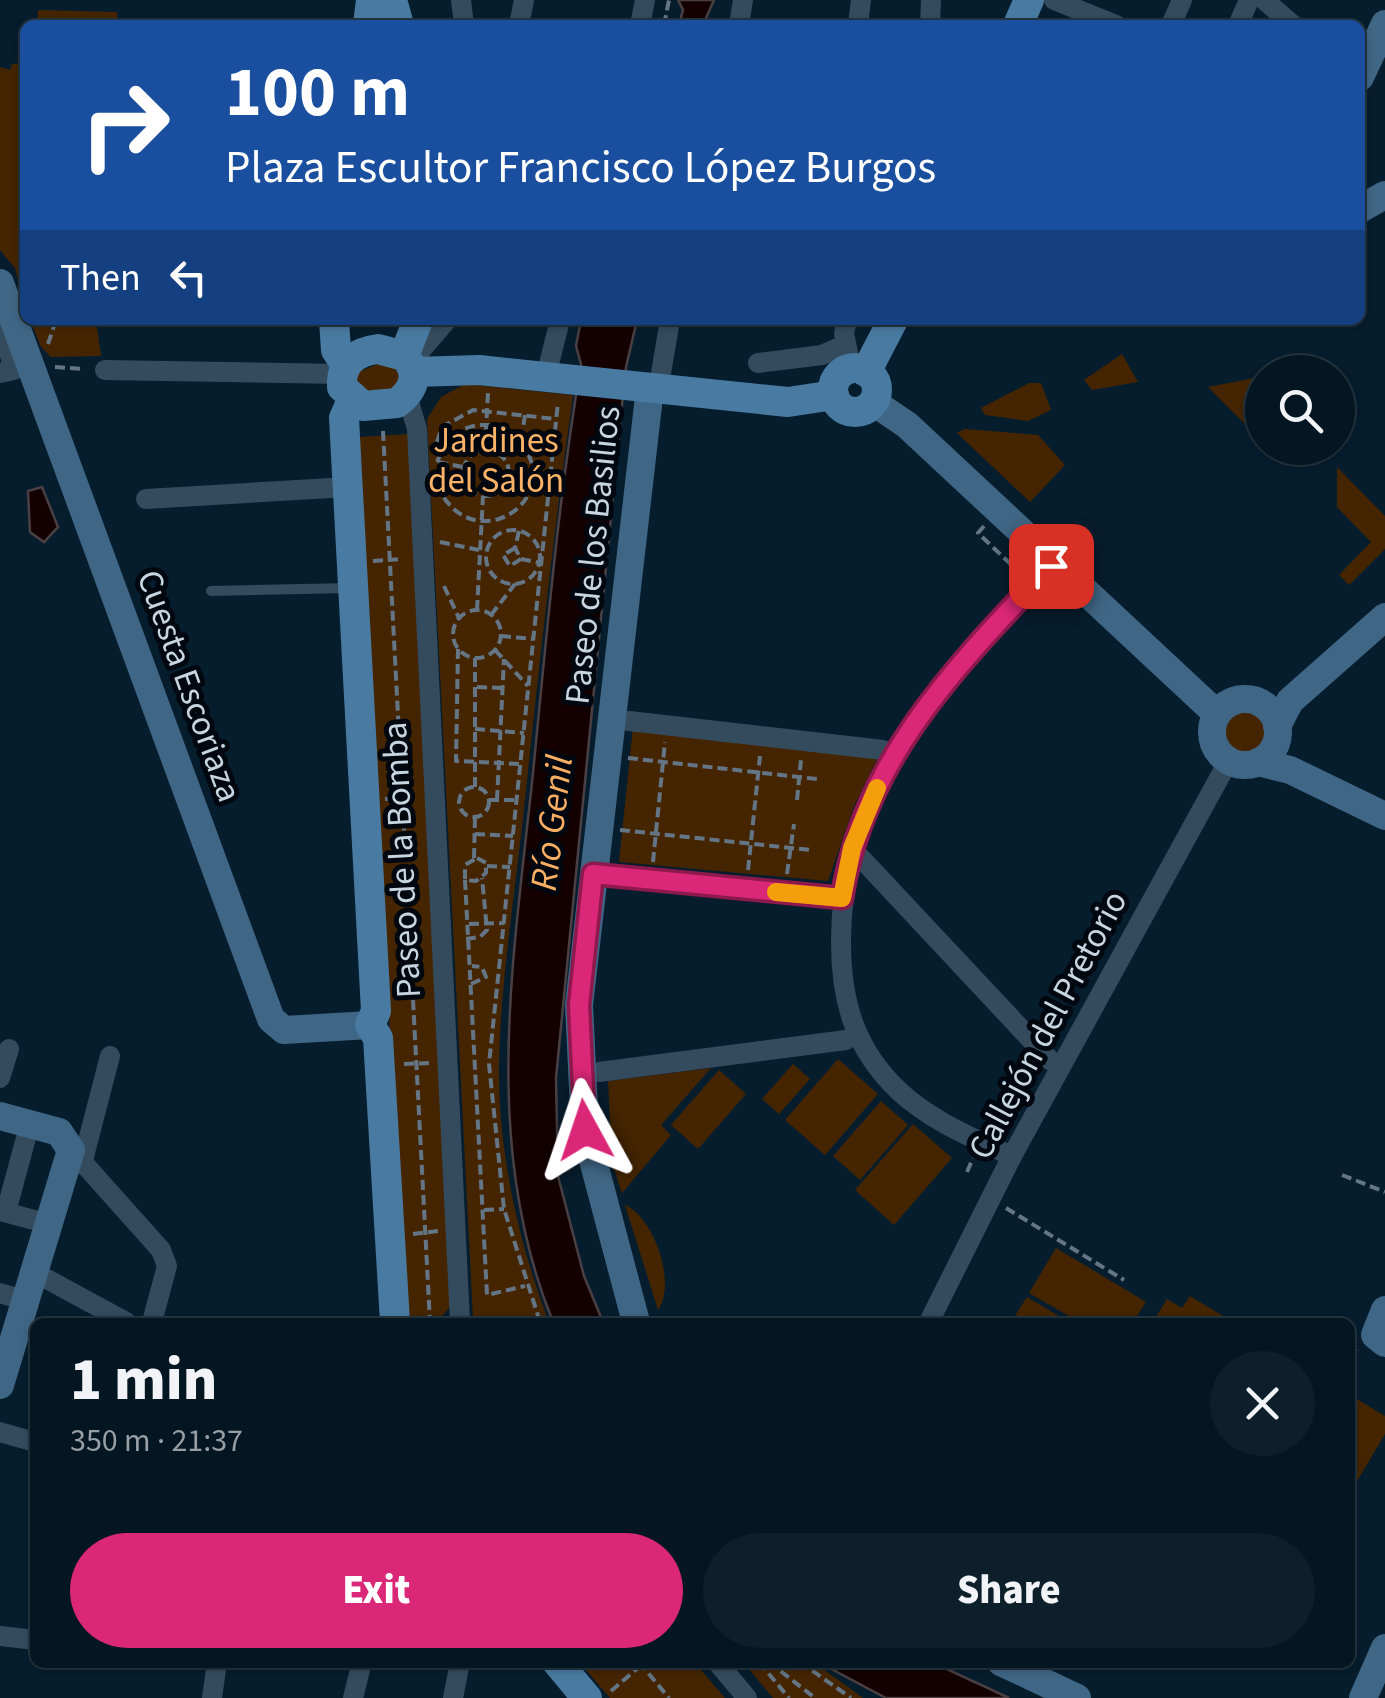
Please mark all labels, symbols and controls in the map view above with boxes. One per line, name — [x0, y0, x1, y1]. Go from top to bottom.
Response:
text: 100 m — [225, 43, 410, 143]
icon: right — [60, 60, 190, 190]
text: Plaza Escultor Francisco López Burgos — [225, 136, 936, 200]
icon: left — [161, 250, 216, 305]
text: Then — [60, 251, 141, 305]
map controls — [1245, 355, 1355, 465]
button: search — [1245, 355, 1355, 465]
street label: Paseo de los Basilios — [552, 403, 634, 707]
park label: Jardines del Salón — [428, 416, 564, 506]
pin — [1009, 524, 1094, 609]
icon: arrive — [1024, 539, 1079, 594]
street label: Cuesta Escoriaza — [124, 563, 254, 809]
street label: Paseo de la Bomba — [370, 721, 434, 999]
water label: Río Genil — [517, 752, 587, 894]
street label: Callejón del Pretorio — [956, 882, 1140, 1168]
position arrow — [533, 1078, 637, 1182]
text: 1 min — [70, 1338, 217, 1423]
button: close — [1210, 1351, 1315, 1456]
text: 350 m · 21:37 — [70, 1418, 243, 1464]
button: Exit — [70, 1533, 683, 1648]
button: Share — [703, 1533, 1315, 1648]

